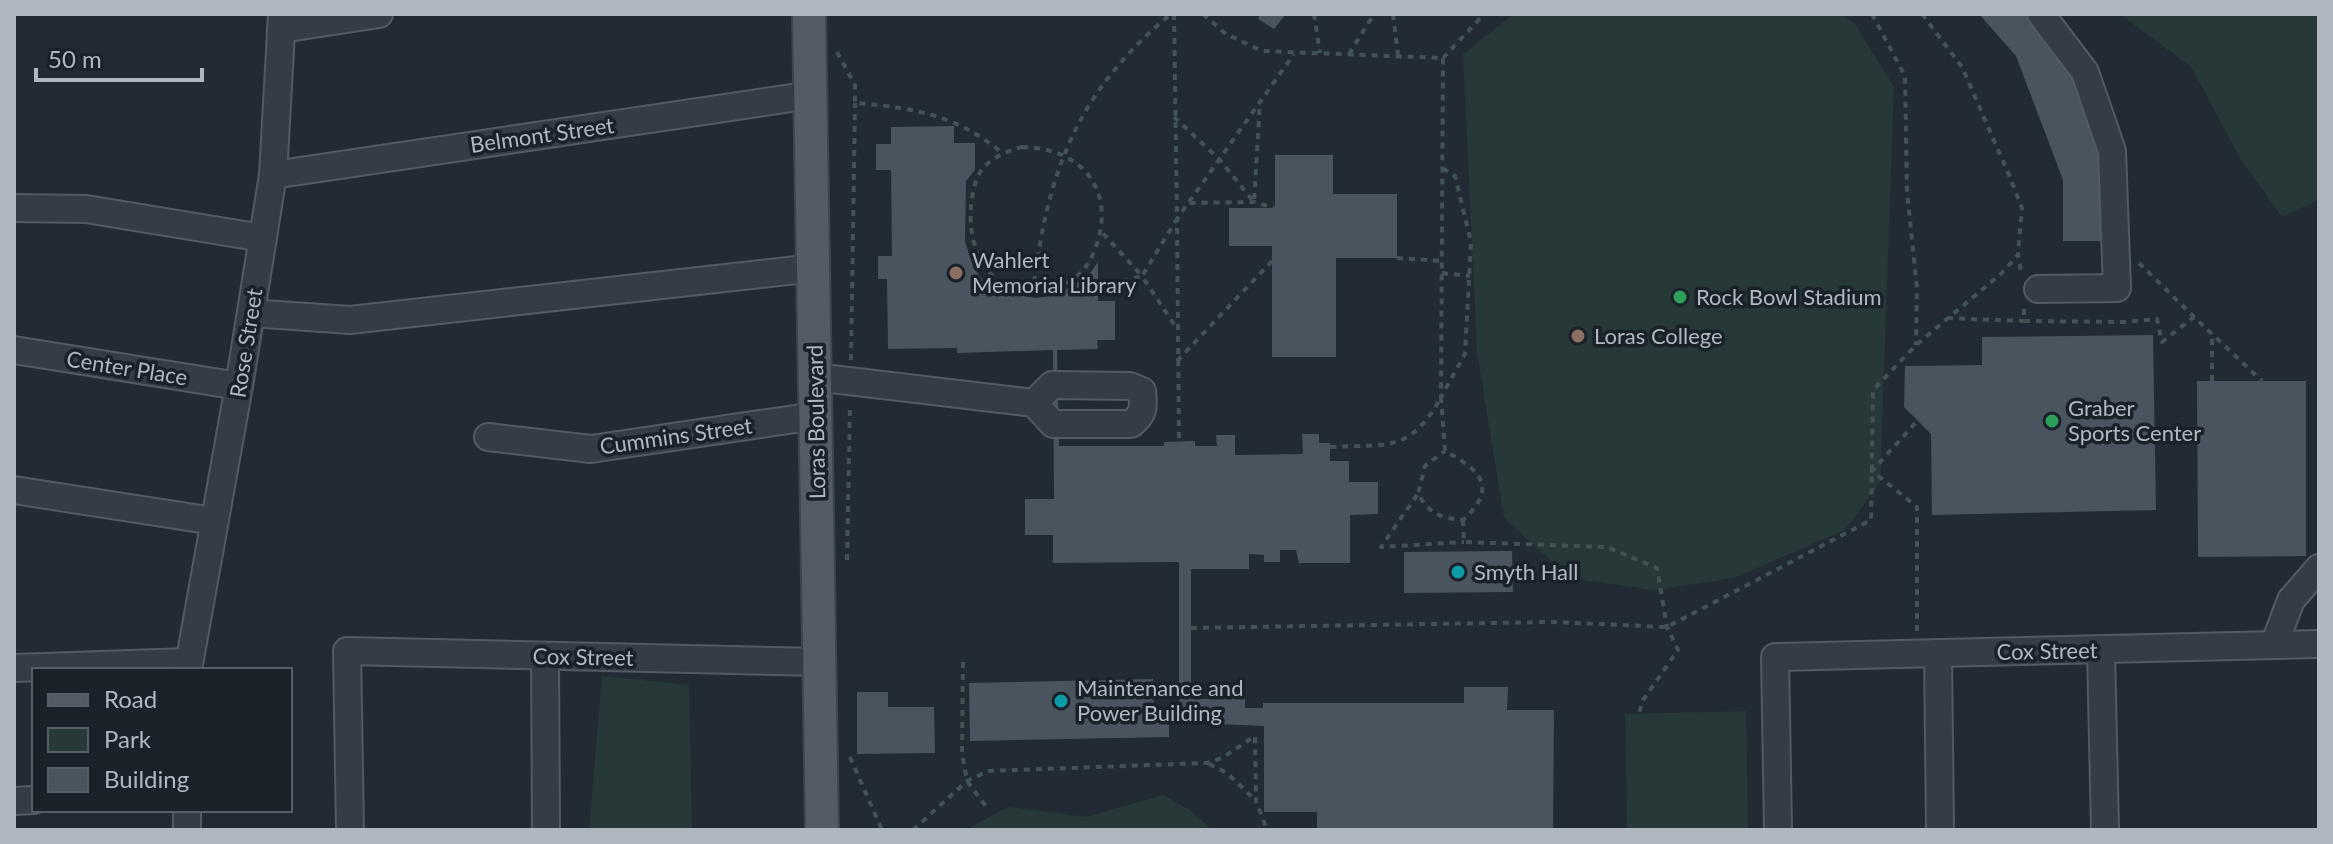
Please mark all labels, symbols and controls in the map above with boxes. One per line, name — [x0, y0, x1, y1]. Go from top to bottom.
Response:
scale bar — [36, 32, 202, 82]
text: 50 m — [48, 44, 102, 73]
street label: Belmont Street — [468, 111, 616, 158]
place label: Wahlert Memorial Library — [972, 246, 1137, 298]
marker: Wahlert Memorial Library — [947, 264, 965, 282]
place label: Rock Bowl Stadium — [1696, 283, 1882, 310]
street label: Rose Street — [224, 286, 267, 399]
marker: Rock Bowl Stadium — [1671, 288, 1689, 306]
place label: Loras College — [1594, 322, 1723, 349]
marker: Loras College — [1569, 327, 1587, 345]
street label: Center Place — [65, 345, 189, 390]
street label: Loras Boulevard — [801, 345, 830, 499]
place label: Graber Sports Center — [2068, 394, 2201, 446]
street label: Cummins Street — [598, 411, 754, 460]
marker: Graber Sports Center — [2043, 412, 2061, 430]
place label: Smyth Hall — [1474, 558, 1578, 585]
marker: Smyth Hall — [1449, 563, 1467, 581]
street label: Cox Street — [1996, 636, 2098, 665]
street label: Cox Street — [532, 642, 634, 671]
legend — [32, 668, 292, 812]
place label: Maintenance and Power Building — [1077, 674, 1243, 726]
text: Road — [104, 684, 157, 713]
marker: Maintenance and Power Building — [1052, 692, 1070, 710]
text: Park — [104, 724, 152, 753]
text: Building — [104, 764, 189, 793]

